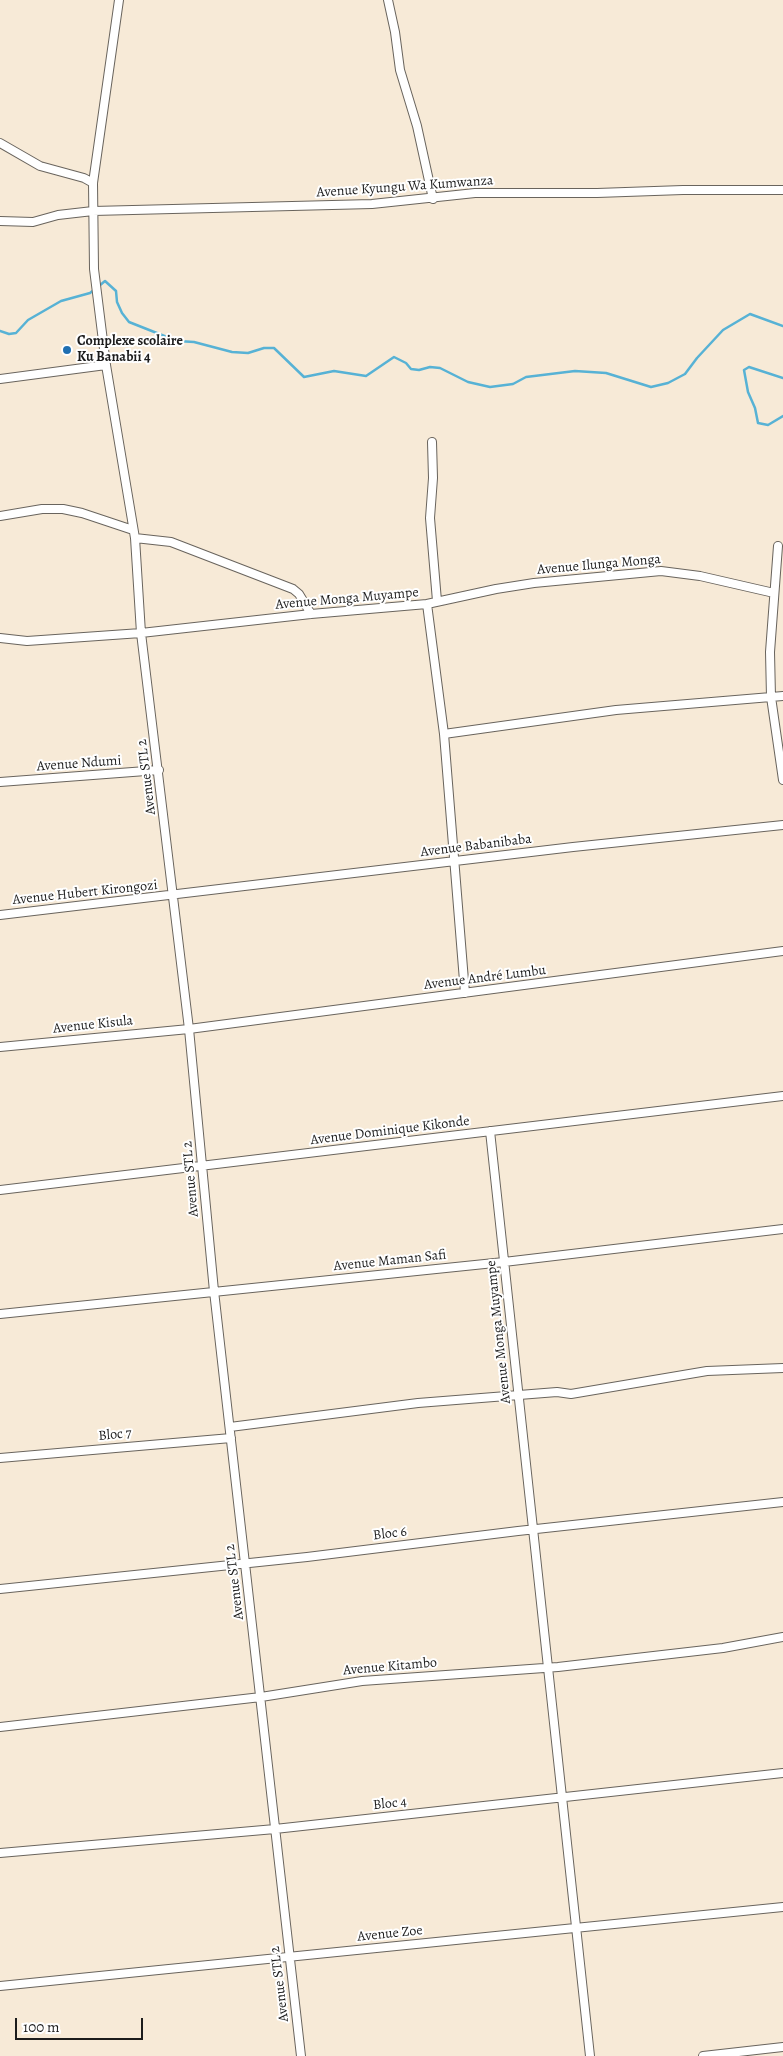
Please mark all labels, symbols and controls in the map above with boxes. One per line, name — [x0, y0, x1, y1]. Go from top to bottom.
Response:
street label: Avenue Kyungu Wa Kumwanza — [316, 172, 494, 202]
place label: Complexe scolaire Ku Banabii 4 — [77, 334, 183, 367]
marker: Complexe scolaire Ku Banabii 4 — [61, 344, 73, 356]
street label: Avenue Ilunga Monga — [537, 551, 661, 579]
street label: Avenue Monga Muyampe — [275, 584, 419, 614]
street label: Avenue STL 2 — [134, 738, 160, 816]
street label: Avenue Ndumi — [36, 753, 122, 775]
street label: Avenue Babanibaba — [419, 831, 533, 861]
street label: Avenue Hubert Kirongozi — [12, 877, 158, 909]
street label: Avenue André Lumbu — [423, 962, 547, 994]
street label: Avenue Kisula — [52, 1012, 134, 1038]
street label: Avenue Dominique Kikonde — [309, 1113, 471, 1149]
street label: Avenue STL 2 — [179, 1140, 203, 1218]
street label: Avenue Maman Safi — [333, 1247, 447, 1275]
street label: Avenue Monga Muyampe — [483, 1260, 515, 1404]
street label: Bloc 7 — [98, 1425, 132, 1445]
street label: Bloc 6 — [372, 1524, 408, 1544]
street label: Avenue STL 2 — [222, 1543, 248, 1621]
street label: Avenue Kitambo — [342, 1655, 438, 1679]
street label: Bloc 4 — [372, 1794, 408, 1814]
street label: Avenue Zoe — [357, 1922, 423, 1946]
street label: Avenue STL 2 — [267, 1945, 293, 2023]
scale bar — [18, 2008, 145, 2040]
text: 100 m — [23, 2017, 60, 2037]

